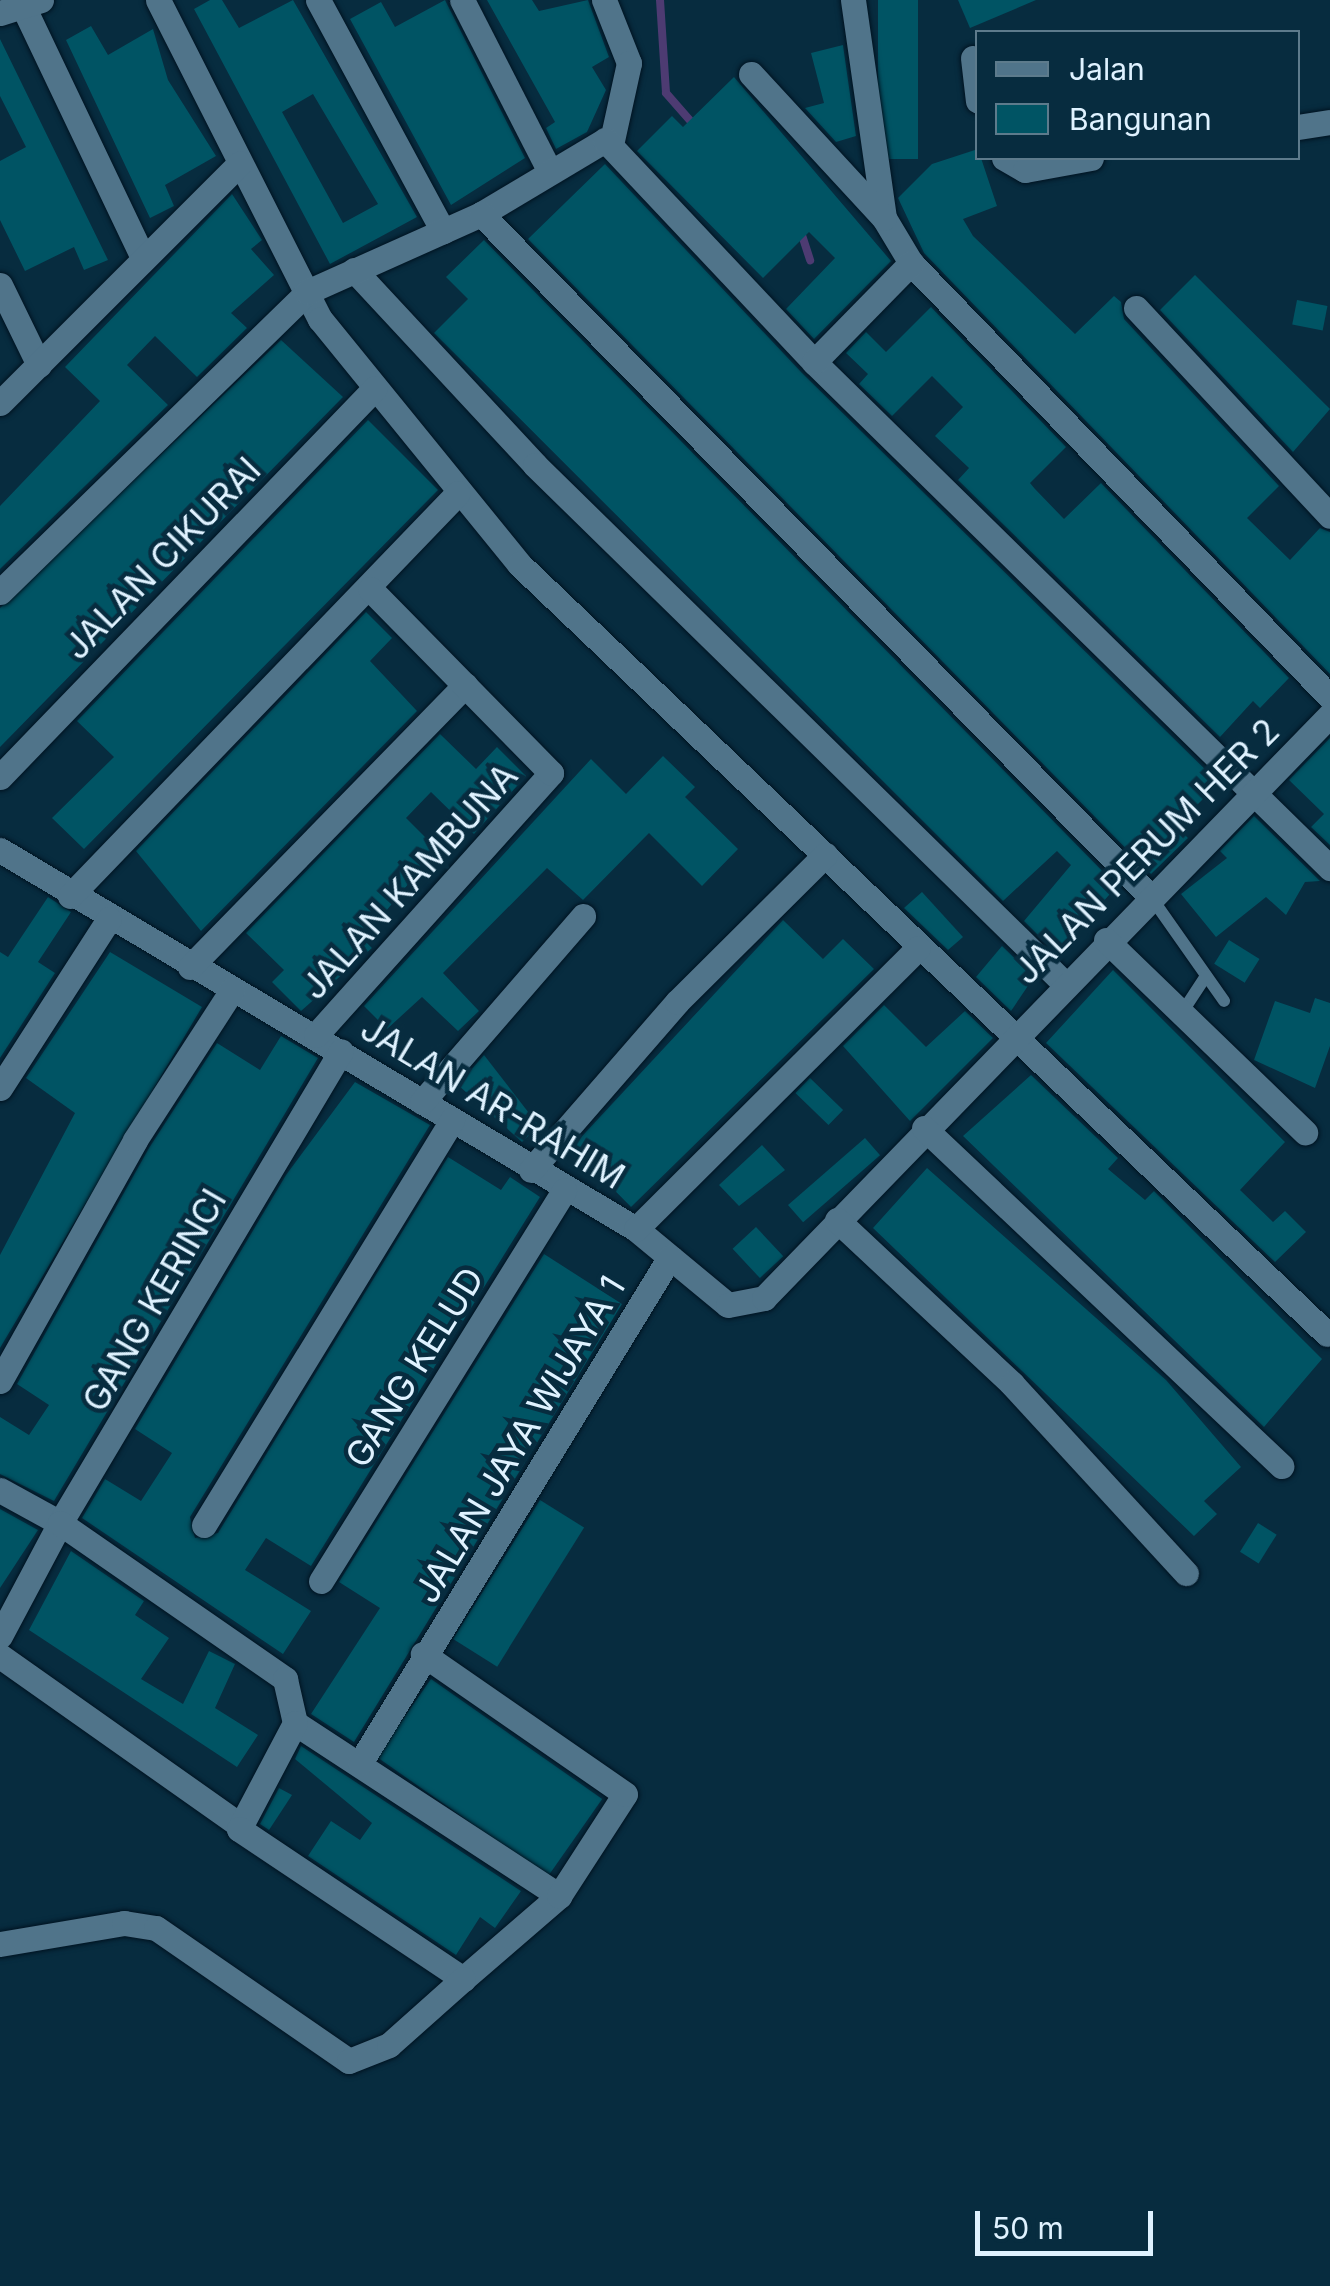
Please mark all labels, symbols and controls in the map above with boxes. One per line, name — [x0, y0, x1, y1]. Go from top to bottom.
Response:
legend — [975, 30, 1300, 160]
text: Jalan — [1069, 51, 1145, 87]
text: Bangunan — [1069, 101, 1212, 137]
street label: JALAN CIKURAI — [55, 448, 269, 668]
street label: JALAN PERUM HER 2 — [1005, 710, 1287, 992]
street label: JALAN KAMBUNA — [292, 755, 526, 1007]
street label: JALAN AR-RAHIM — [354, 1007, 632, 1197]
street label: GANG KERINCI — [73, 1181, 235, 1419]
street label: GANG KELUD — [336, 1259, 492, 1475]
street label: JALAN JAYA WIJAYA 1 — [405, 1268, 633, 1610]
scale bar — [980, 2191, 1158, 2253]
text: 50 m — [992, 2210, 1064, 2246]

